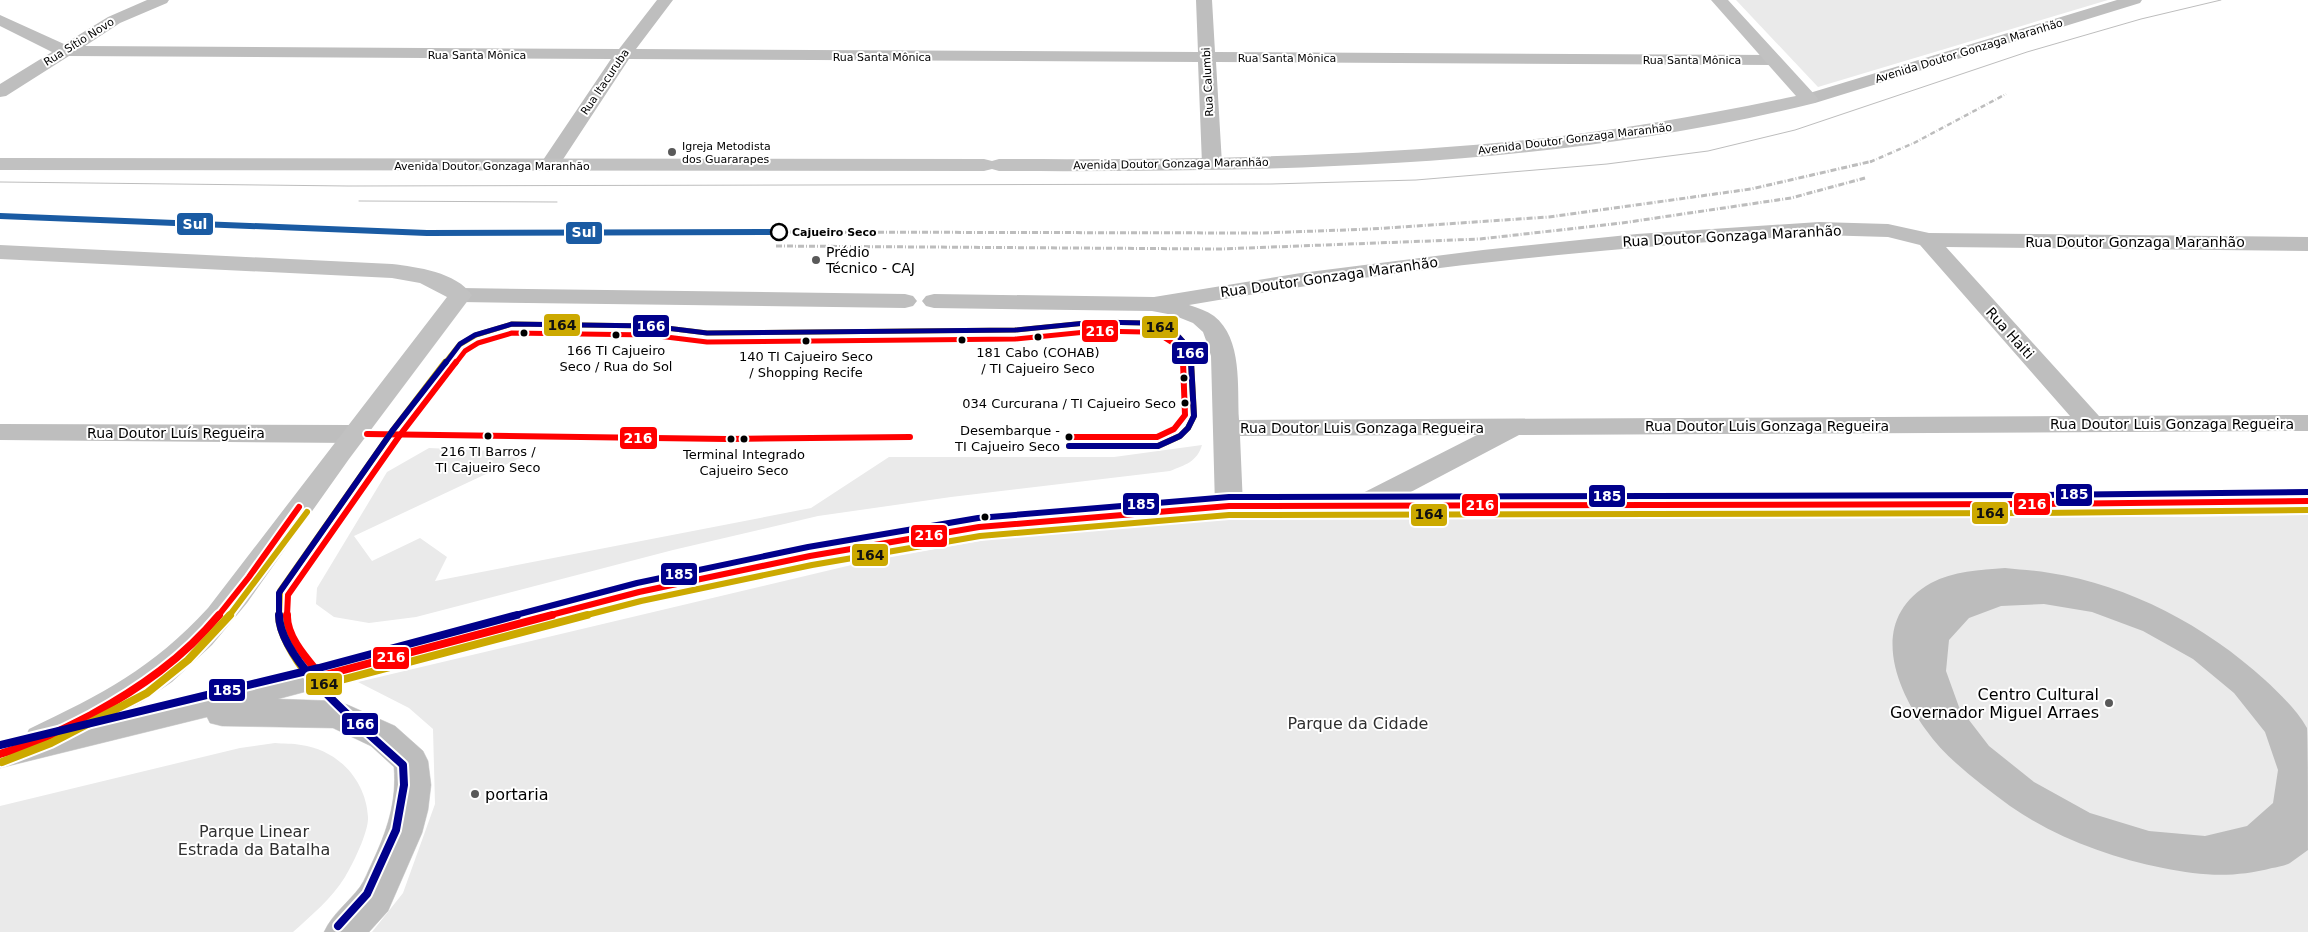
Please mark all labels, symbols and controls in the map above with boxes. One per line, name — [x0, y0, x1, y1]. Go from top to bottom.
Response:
street label: Rua Sítio Novo — [42, 15, 117, 69]
street label: Avenida Doutor Gonzaga Maranhão — [1874, 16, 2065, 86]
street label: Rua Itacuruba — [578, 46, 632, 118]
street label: Rua Calumbi — [1200, 47, 1216, 117]
street label: Rua Santa Mônica — [428, 49, 526, 62]
street label: Rua Santa Mônica — [833, 51, 931, 64]
street label: Rua Santa Mônica — [1238, 52, 1336, 65]
street label: Rua Santa Mônica — [1643, 54, 1741, 67]
street label: Avenida Doutor Gonzaga Maranhão — [1477, 121, 1673, 157]
place label: Igreja Metodista dos Guararapes — [682, 140, 771, 166]
marker: Igreja Metodista dos Guararapes — [666, 146, 678, 158]
street label: Avenida Doutor Gonzaga Maranhão — [1073, 156, 1269, 172]
street label: Avenida Doutor Gonzaga Maranhão — [394, 160, 590, 173]
line badge: Sul — [176, 212, 214, 236]
text: Sul — [183, 216, 207, 232]
line badge: Sul — [565, 221, 603, 245]
street label: Rua Doutor Gonzaga Maranhão — [1622, 222, 1842, 250]
marker: Cajueiro Seco — [770, 223, 788, 241]
text: Sul — [572, 224, 596, 240]
place label: Cajueiro Seco — [792, 226, 877, 239]
street label: Rua Doutor Gonzaga Maranhão — [2025, 234, 2245, 250]
place label: Prédio Técnico - CAJ — [825, 244, 915, 276]
marker: Prédio Técnico - CAJ — [810, 254, 822, 266]
street label: Rua Doutor Gonzaga Maranhão — [1219, 254, 1439, 300]
street label: Rua Haiti — [1983, 304, 2037, 362]
line badge: 164 — [543, 313, 581, 337]
line badge: 166 — [632, 314, 670, 338]
line badge: 164 — [1141, 315, 1179, 339]
text: 164 — [547, 317, 577, 333]
text: 166 — [636, 318, 666, 334]
line badge: 216 — [1081, 319, 1119, 343]
text: 164 — [1145, 319, 1175, 335]
text: 216 — [1085, 323, 1115, 339]
unlabelled marker — [519, 328, 529, 338]
marker: 166 TI Cajueiro Seco / Rua do Sol — [611, 330, 621, 340]
marker: 181 Cabo (COHAB) / TI Cajueiro Seco — [1033, 332, 1043, 342]
unlabelled marker — [957, 335, 967, 345]
marker: 140 TI Cajueiro Seco / Shopping Recife — [801, 336, 811, 346]
line badge: 166 — [1171, 341, 1209, 365]
place label: 166 TI Cajueiro Seco / Rua do Sol — [560, 343, 672, 374]
place label: 181 Cabo (COHAB) / TI Cajueiro Seco — [976, 345, 1100, 376]
text: 166 — [1175, 345, 1205, 361]
place label: 140 TI Cajueiro Seco / Shopping Recife — [739, 349, 873, 380]
unlabelled marker — [1179, 373, 1189, 383]
place label: 034 Curcurana / TI Cajueiro Seco — [962, 396, 1176, 411]
marker: 034 Curcurana / TI Cajueiro Seco — [1180, 398, 1190, 408]
street label: Rua Doutor Luis Gonzaga Regueira — [2050, 416, 2294, 432]
street label: Rua Doutor Luis Gonzaga Regueira — [1645, 418, 1889, 434]
street label: Rua Doutor Luis Gonzaga Regueira — [1240, 420, 1484, 436]
place label: Desembarque - TI Cajueiro Seco — [954, 423, 1060, 454]
street label: Rua Doutor Luís Regueira — [87, 425, 265, 441]
line badge: 216 — [619, 426, 658, 450]
text: 216 — [623, 430, 653, 446]
marker: 216 TI Barros / TI Cajueiro Seco — [483, 431, 493, 441]
marker: Desembarque - TI Cajueiro Seco — [1064, 432, 1074, 442]
unlabelled marker — [726, 434, 736, 444]
marker: Terminal Integrado Cajueiro Seco — [739, 434, 749, 444]
place label: 216 TI Barros / TI Cajueiro Seco — [435, 444, 540, 475]
place label: Terminal Integrado Cajueiro Seco — [682, 447, 805, 478]
line badge: 185 — [2055, 483, 2093, 507]
line badge: 185 — [1588, 484, 1626, 508]
text: 185 — [2059, 486, 2089, 502]
text: 185 — [1592, 488, 1622, 504]
line badge: 185 — [1122, 492, 1160, 516]
line badge: 216 — [2013, 492, 2051, 516]
line badge: 216 — [1461, 493, 1499, 517]
text: 185 — [1126, 496, 1156, 512]
text: 216 — [2017, 496, 2047, 512]
text: 216 — [1465, 497, 1495, 513]
line badge: 164 — [1971, 501, 2009, 525]
line badge: 164 — [1410, 503, 1448, 527]
text: 164 — [1975, 505, 2005, 521]
text: 164 — [1414, 506, 1444, 522]
unlabelled marker — [980, 512, 990, 522]
line badge: 216 — [910, 524, 948, 548]
text: 216 — [914, 527, 944, 543]
line badge: 164 — [851, 543, 889, 567]
text: 164 — [855, 547, 885, 563]
line badge: 185 — [660, 562, 698, 586]
text: 185 — [664, 566, 694, 582]
line badge: 216 — [372, 646, 410, 670]
text: 216 — [376, 649, 406, 665]
line badge: 164 — [305, 672, 343, 696]
text: 164 — [309, 676, 339, 692]
line badge: 185 — [208, 678, 246, 702]
text: 185 — [212, 682, 242, 698]
place label: Centro Cultural Governador Miguel Arraes — [1890, 685, 2099, 722]
marker: Centro Cultural Governador Miguel Arraes — [2103, 697, 2115, 709]
line badge: 166 — [341, 712, 379, 736]
park label: Parque da Cidade — [1288, 714, 1428, 733]
text: 166 — [345, 716, 375, 732]
place label: portaria — [485, 785, 548, 804]
marker: portaria — [469, 788, 481, 800]
park label: Parque Linear Estrada da Batalha — [178, 822, 330, 859]

